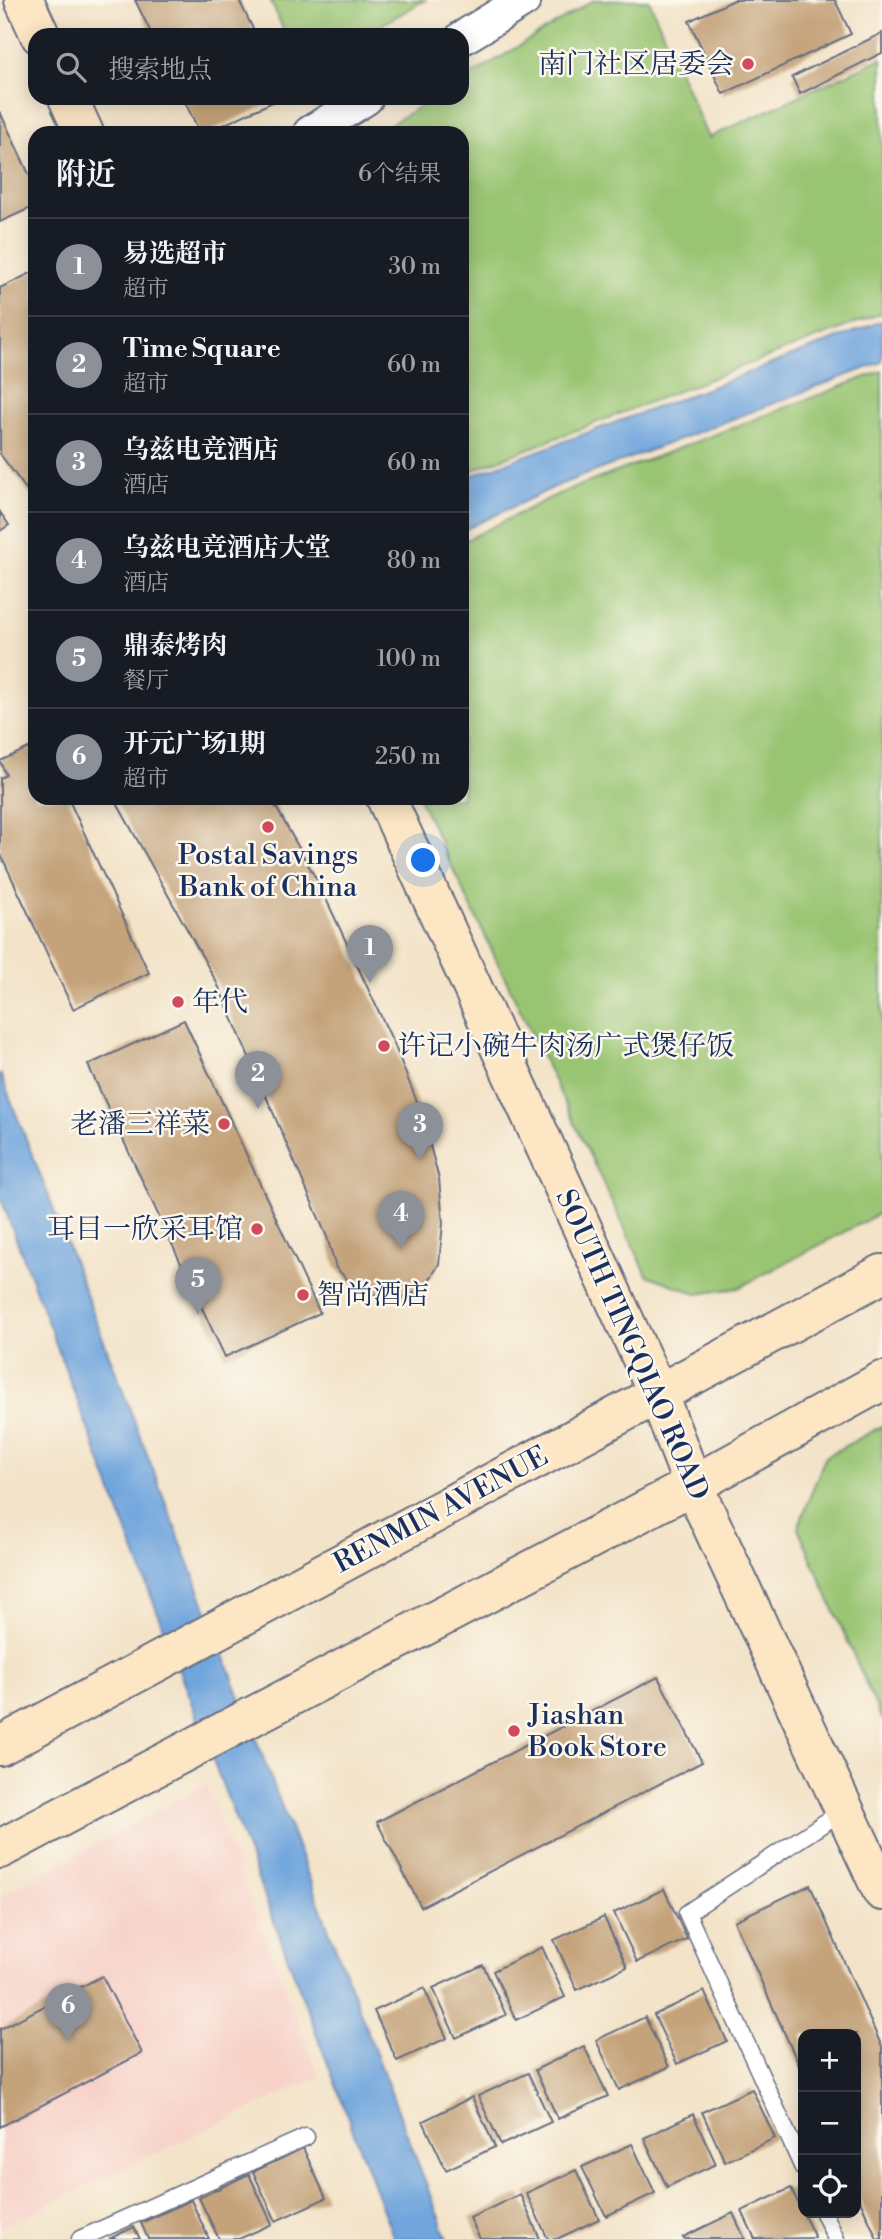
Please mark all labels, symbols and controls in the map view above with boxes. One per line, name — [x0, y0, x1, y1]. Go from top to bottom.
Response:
search box — [28, 28, 469, 105]
place label: 南门社区居委会 — [538, 47, 734, 82]
icon: search — [52, 48, 90, 86]
text: 搜索地点 — [108, 54, 212, 86]
marker: 南门社区居委会 — [740, 56, 756, 72]
text: 附近 — [56, 156, 116, 194]
text: 6个结果 — [358, 160, 441, 188]
text: 易选超市 — [123, 238, 227, 270]
text: 1 — [73, 253, 85, 281]
text: 30 m — [388, 253, 441, 281]
text: 超市 — [123, 275, 169, 303]
text: Time Square — [123, 333, 281, 365]
text: 2 — [72, 351, 86, 379]
text: 60 m — [387, 351, 441, 379]
text: 超市 — [123, 370, 169, 398]
text: 乌兹电竞酒店 — [123, 434, 279, 466]
text: 3 — [72, 449, 86, 477]
text: 60 m — [387, 449, 441, 477]
text: 酒店 — [123, 471, 169, 499]
text: 乌兹电竞酒店大堂 — [123, 532, 331, 564]
text: 4 — [71, 547, 87, 575]
text: 80 m — [387, 547, 441, 575]
text: 酒店 — [123, 569, 169, 597]
text: 鼎泰烤肉 — [123, 630, 227, 662]
text: 5 — [72, 645, 86, 673]
text: 100 m — [376, 645, 441, 673]
text: 餐厅 — [123, 667, 169, 695]
text: 开元广场1期 — [123, 728, 265, 760]
text: 6 — [72, 743, 86, 771]
text: 250 m — [375, 743, 441, 771]
text: 超市 — [123, 765, 169, 793]
marker: Postal Savings Bank of China — [260, 819, 276, 835]
place label: Postal Savings Bank of China — [178, 838, 358, 905]
your location — [406, 843, 440, 877]
pin: 1 — [347, 925, 393, 983]
place label: 年代 — [192, 985, 248, 1020]
marker: 年代 — [170, 994, 186, 1010]
place label: 许记小碗牛肉汤广式煲仔饭 — [398, 1029, 734, 1064]
marker: 许记小碗牛肉汤广式煲仔饭 — [376, 1038, 392, 1054]
pin: 2 — [235, 1051, 281, 1109]
pin: 3 — [397, 1102, 443, 1160]
place label: 老潘三祥菜 — [70, 1107, 210, 1142]
marker: 老潘三祥菜 — [216, 1116, 232, 1132]
street label: SOUTH TINGQIAO ROAD — [548, 1184, 716, 1506]
pin: 4 — [378, 1191, 424, 1249]
place label: 耳目一欣采耳馆 — [47, 1212, 243, 1247]
marker: 耳目一欣采耳馆 — [249, 1221, 265, 1237]
pin: 5 — [175, 1257, 221, 1315]
place label: 智尚酒店 — [317, 1278, 429, 1313]
marker: 智尚酒店 — [295, 1287, 311, 1303]
street label: RENMIN AVENUE — [328, 1439, 554, 1581]
place label: Jiashan Book Store — [527, 1698, 667, 1765]
marker: Jiashan Book Store — [506, 1723, 522, 1739]
pin: 6 — [45, 1983, 91, 2041]
map controls — [798, 2029, 861, 2218]
button: + — [798, 2029, 861, 2092]
button: − — [798, 2092, 861, 2155]
button: locate — [798, 2155, 861, 2218]

